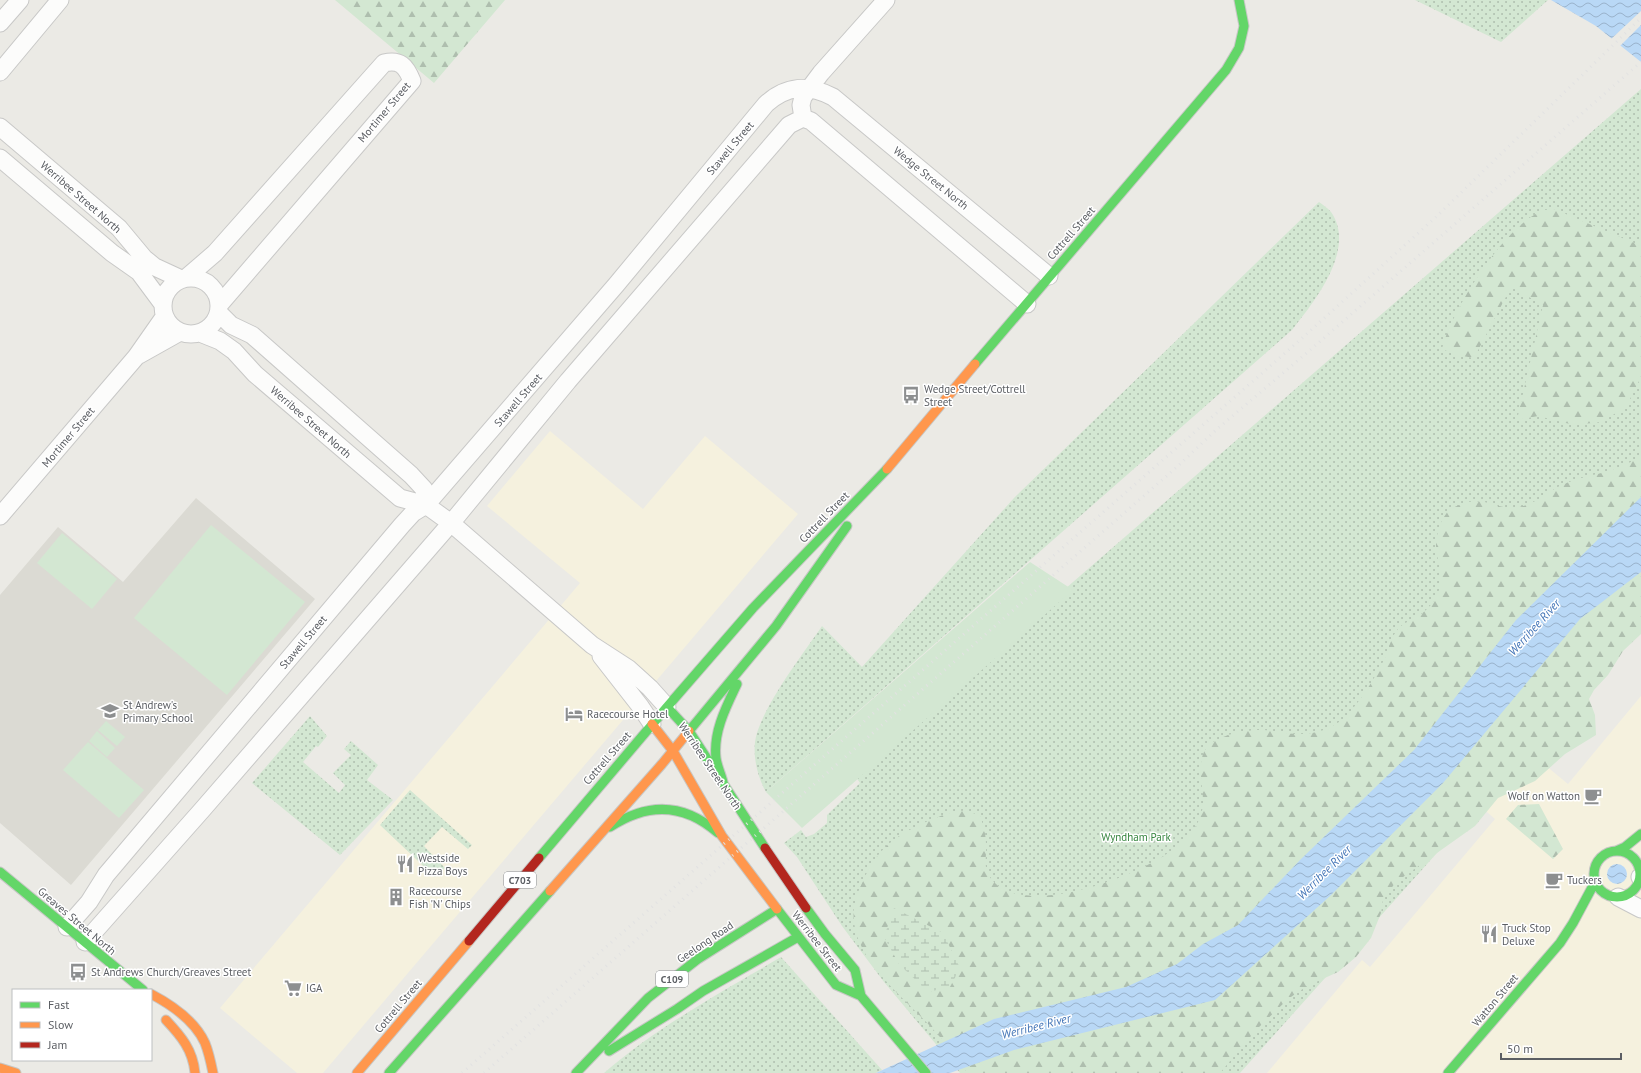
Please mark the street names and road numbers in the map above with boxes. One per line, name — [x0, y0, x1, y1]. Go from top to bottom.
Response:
street label: Mortimer Street — [355, 79, 414, 145]
street label: Stawell Street — [703, 118, 757, 178]
street label: Wedge Street North — [891, 143, 971, 213]
street label: Werribee Street North — [38, 158, 124, 236]
street label: Cottrell Street — [1044, 203, 1098, 263]
street label: Stawell Street — [491, 370, 545, 430]
street label: Werribee Street North — [268, 383, 354, 461]
street label: Mortimer Street — [39, 404, 98, 470]
street label: Cottrell Street — [796, 488, 852, 546]
street label: Stawell Street — [276, 612, 330, 672]
street label: Werribee Street North — [675, 719, 745, 813]
street label: Cottrell Street — [580, 728, 634, 788]
road number: C703 — [504, 872, 536, 888]
street label: Greaves Street North — [35, 884, 119, 958]
street label: Werribee Street — [789, 908, 845, 974]
street label: Geelong Road — [674, 918, 736, 966]
road number: C109 — [656, 971, 688, 987]
street label: Watton Street — [1469, 971, 1521, 1029]
street label: Cottrell Street — [371, 976, 425, 1036]

